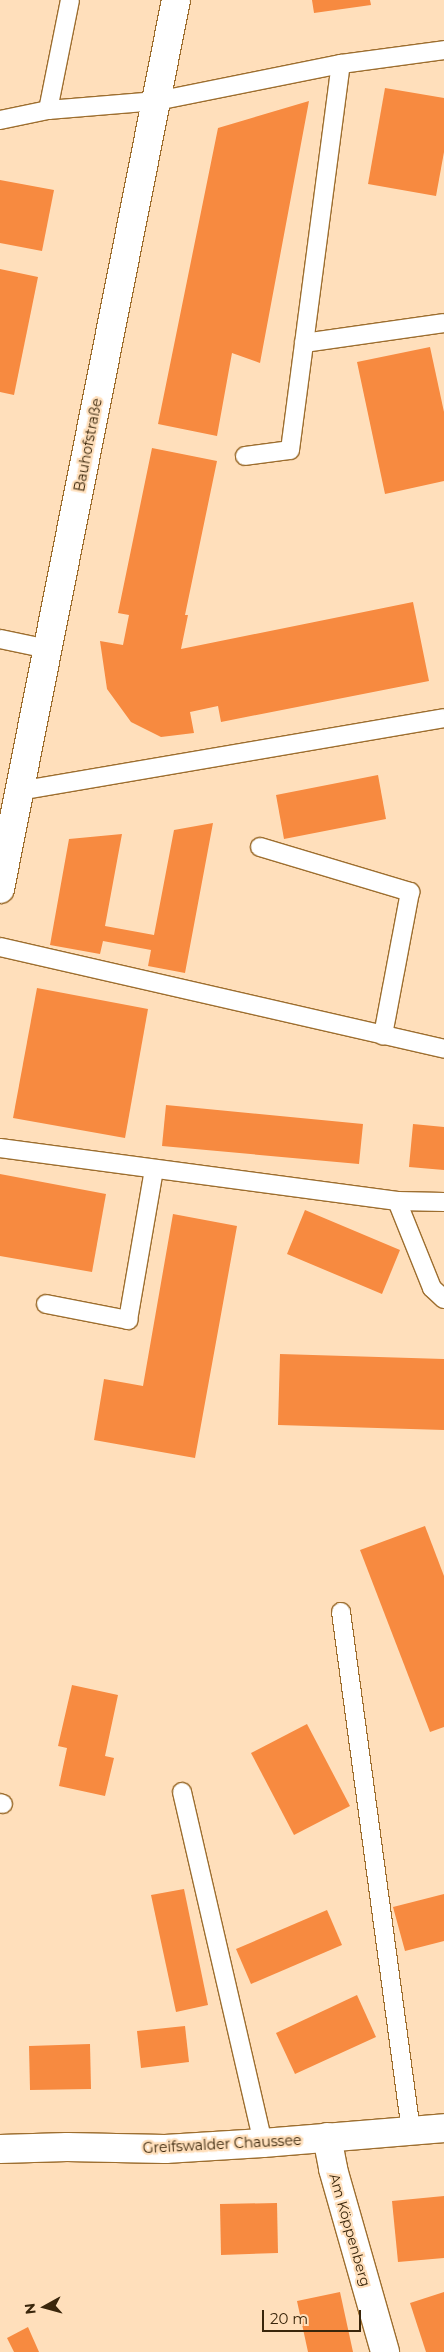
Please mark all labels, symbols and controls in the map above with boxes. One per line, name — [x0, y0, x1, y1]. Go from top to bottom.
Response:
street label: Bauhofstraße — [71, 397, 105, 493]
street label: Greifswalder Chaussee — [142, 2131, 302, 2157]
street label: Am Köppenberg — [326, 2172, 374, 2288]
north arrow — [20, 2282, 70, 2332]
scale bar — [264, 2300, 363, 2332]
text: N — [20, 2302, 40, 2316]
text: 20 m — [270, 2309, 308, 2328]

